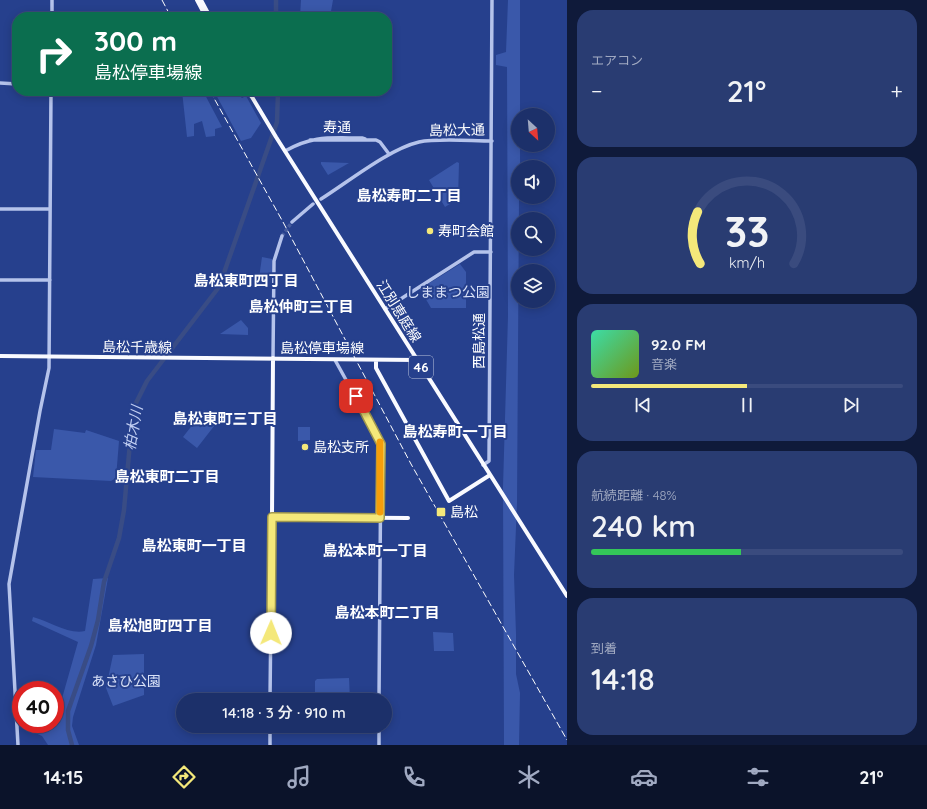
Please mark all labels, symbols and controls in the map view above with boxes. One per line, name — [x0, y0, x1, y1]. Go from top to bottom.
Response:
text: 300 m — [94, 23, 177, 58]
icon: right — [28, 28, 80, 80]
text: エアコン — [591, 52, 643, 68]
text: 島松停車場線 — [94, 61, 202, 84]
text: 21° — [727, 72, 766, 110]
text: − — [591, 77, 602, 105]
text: + — [891, 77, 903, 105]
north arrow — [511, 108, 555, 152]
map controls — [511, 108, 555, 308]
street label: 寿通 — [323, 118, 351, 136]
street label: 島松大通 — [429, 121, 485, 139]
button: sound — [511, 160, 555, 204]
district label: 島松寿町二丁目 — [356, 186, 462, 205]
text: 33 — [725, 204, 769, 256]
button: search — [511, 212, 555, 256]
place label: 寿町会館 — [438, 222, 494, 240]
marker: 寿町会館 — [425, 226, 435, 236]
text: km/h — [729, 253, 765, 271]
button: layers — [511, 264, 555, 308]
district label: 島松東町四丁目 — [193, 271, 299, 290]
street label: 江別恵庭線 — [373, 277, 425, 345]
park label: しままつ公園 — [406, 283, 490, 301]
district label: 島松仲町三丁目 — [248, 297, 354, 316]
street label: 西島松通 — [470, 313, 488, 369]
text: 92.0 FM — [651, 335, 706, 354]
street label: 島松千歳線 — [102, 337, 172, 357]
street label: 島松停車場線 — [280, 339, 364, 357]
road number: 46 — [409, 356, 433, 378]
text: 音楽 — [651, 356, 677, 372]
pin — [339, 379, 373, 413]
icon: arrive — [345, 385, 367, 407]
icon: previous — [632, 394, 654, 416]
icon: pause — [736, 394, 758, 416]
icon: next — [840, 394, 862, 416]
water label: 柏木川 — [120, 402, 147, 452]
district label: 島松東町三丁目 — [172, 409, 278, 428]
district label: 島松寿町一丁目 — [402, 422, 508, 441]
place label: 島松支所 — [313, 438, 369, 456]
marker: 島松支所 — [300, 442, 310, 452]
district label: 島松東町二丁目 — [114, 467, 220, 486]
text: 航続距離 · 48% — [591, 487, 677, 503]
place label: 島松 — [450, 503, 478, 521]
marker: 島松 — [435, 506, 447, 518]
text: 240 km — [591, 507, 696, 545]
district label: 島松東町一丁目 — [141, 536, 247, 555]
district label: 島松本町一丁目 — [322, 541, 428, 560]
district label: 島松本町二丁目 — [334, 603, 440, 622]
position arrow — [250, 612, 292, 654]
district label: 島松旭町四丁目 — [107, 616, 213, 635]
text: 到着 — [591, 640, 617, 656]
text: 14:18 — [591, 660, 655, 698]
park label: あさひ公園 — [91, 672, 161, 690]
speed limit sign: 40 — [12, 681, 64, 733]
text: 14:18 · 3 分 · 910 m — [222, 703, 346, 722]
icon: directions — [170, 763, 198, 791]
icon: music — [285, 763, 313, 791]
icon: phone — [400, 763, 428, 791]
icon: climate — [515, 763, 543, 791]
icon: car — [630, 763, 658, 791]
icon: filters — [744, 763, 772, 791]
text: 14:15 — [43, 766, 83, 789]
text: 21° — [859, 766, 884, 789]

